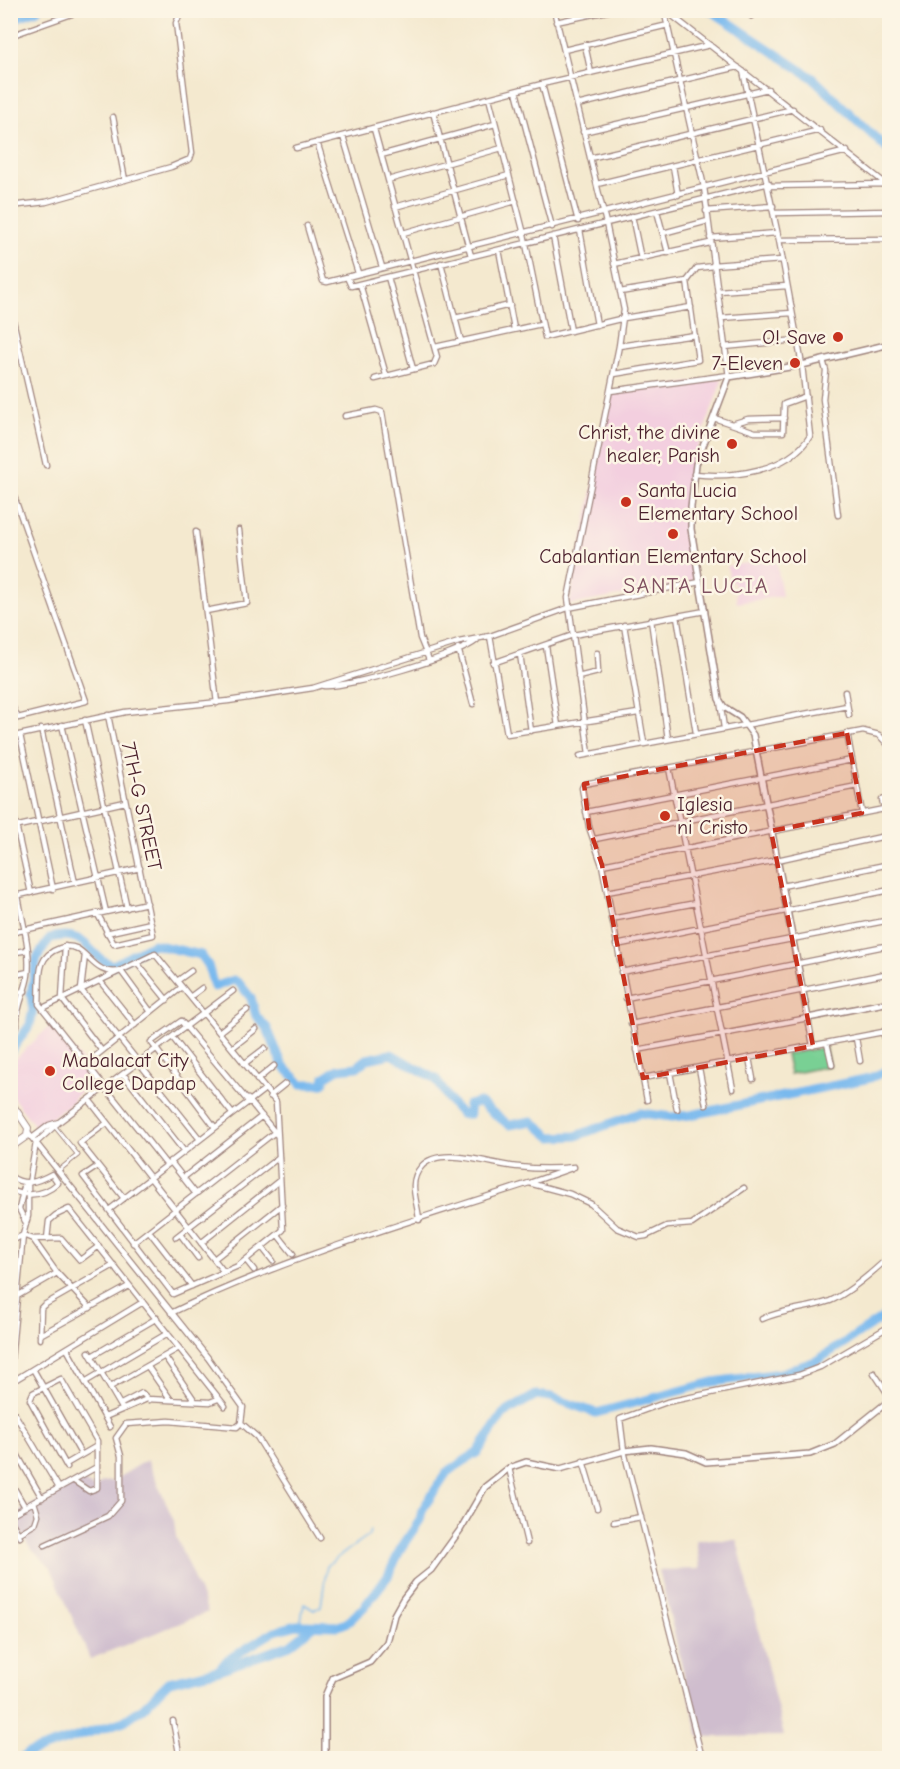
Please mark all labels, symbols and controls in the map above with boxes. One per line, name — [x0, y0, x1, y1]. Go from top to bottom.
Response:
place label: O! Save — [762, 326, 826, 349]
marker: O! Save — [831, 330, 845, 344]
place label: 7-Eleven — [712, 352, 783, 375]
marker: 7-Eleven — [788, 356, 802, 370]
place label: Christ, the divine healer, Parish — [578, 421, 720, 467]
marker: Christ, the divine healer, Parish — [725, 437, 739, 451]
place label: Santa Lucia Elementary School — [638, 479, 798, 525]
marker: Santa Lucia Elementary School — [619, 495, 633, 509]
marker: Cabalantian Elementary School — [666, 527, 680, 541]
place label: Cabalantian Elementary School — [539, 545, 807, 568]
district label: SANTA LUCIA — [623, 573, 769, 599]
street label: 7TH-G STREET — [117, 739, 167, 873]
place label: Iglesia ni Cristo — [677, 793, 748, 839]
marker: Iglesia ni Cristo — [658, 809, 672, 823]
place label: Mabalacat City College Dapdap — [62, 1049, 196, 1095]
marker: Mabalacat City College Dapdap — [43, 1064, 57, 1078]

